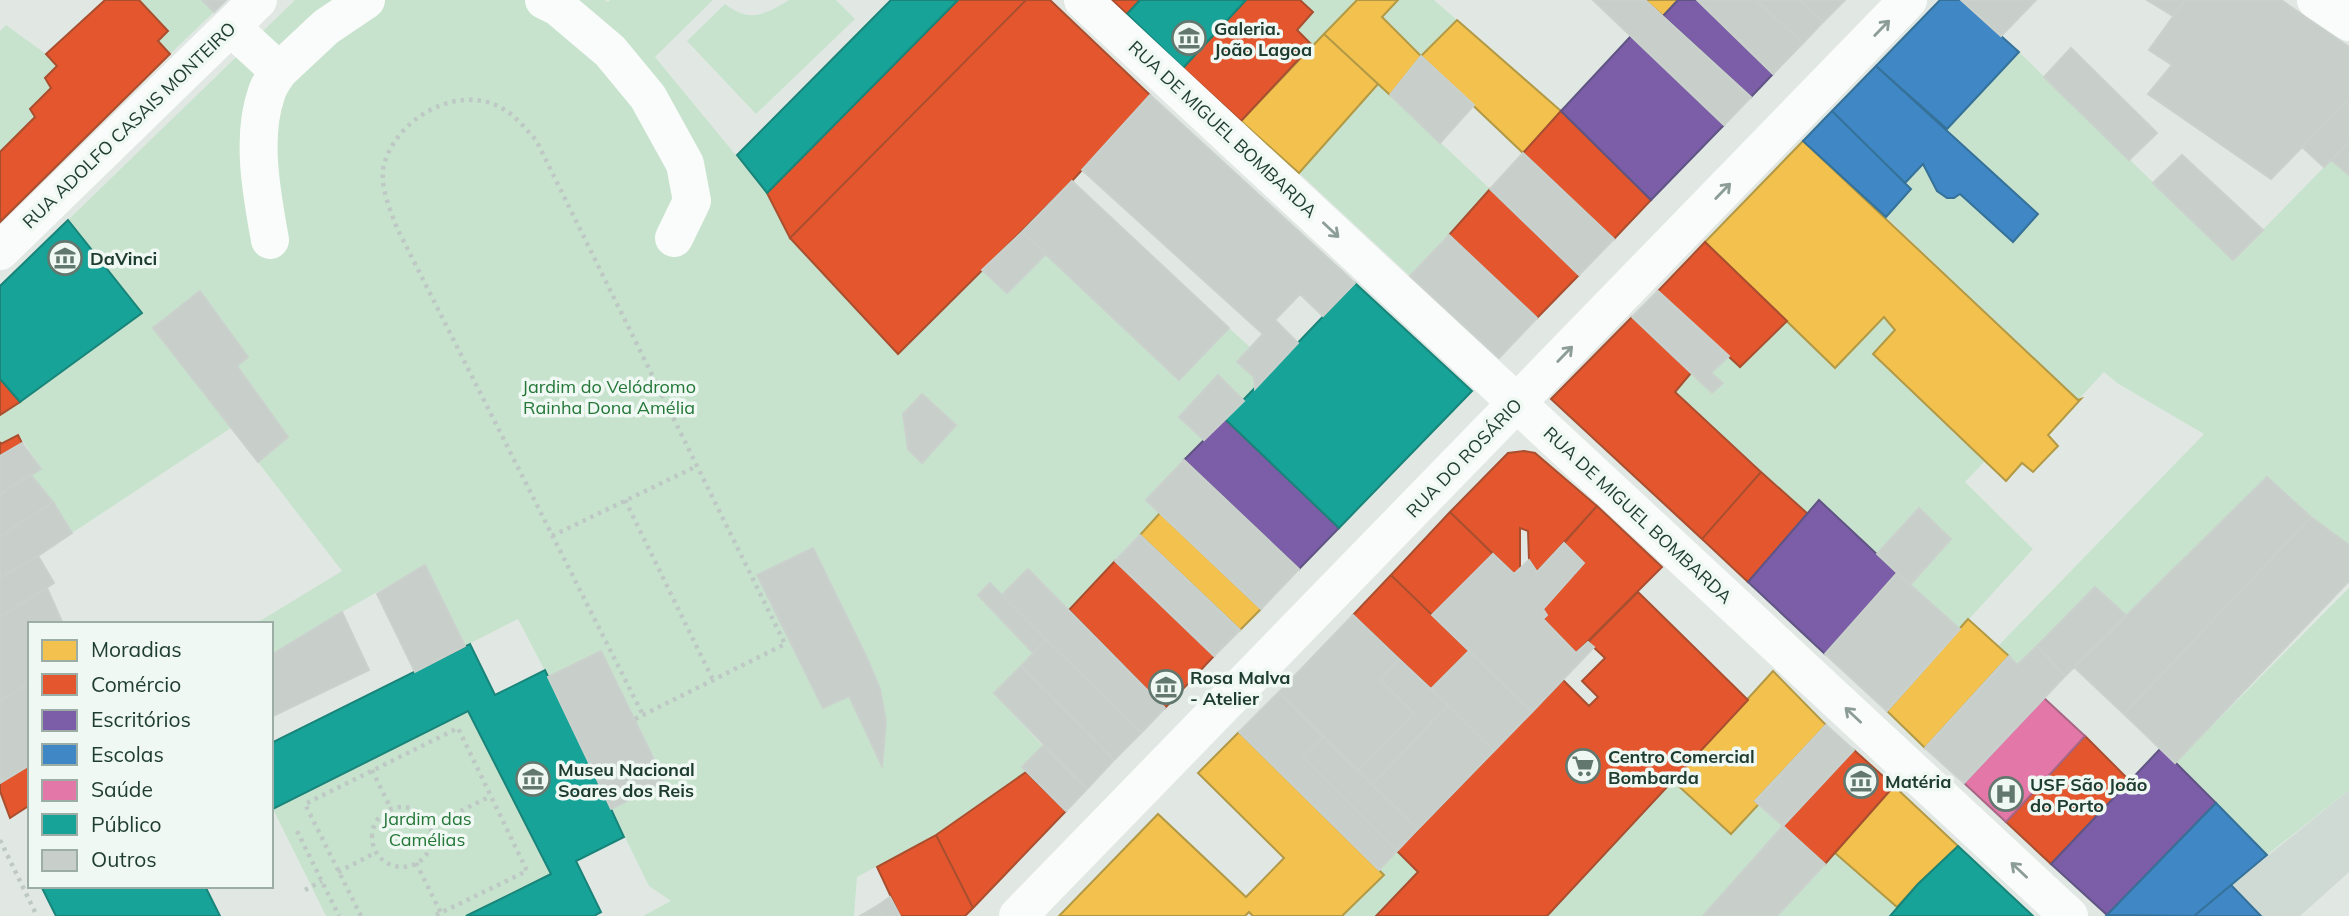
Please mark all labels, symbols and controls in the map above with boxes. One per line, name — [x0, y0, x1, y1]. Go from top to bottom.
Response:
street label: RUA ADOLFO CASAIS MONTEIRO — [18, 17, 240, 233]
place label: Galeria. João Lagoa — [1214, 17, 1312, 61]
museum icon: Galeria. João Lagoa — [1170, 19, 1208, 57]
one-way arrow — [1873, 19, 1890, 36]
street label: RUA DE MIGUEL BOMBARDA — [1124, 36, 1322, 222]
one-way arrow — [1714, 182, 1731, 199]
one-way arrow — [1322, 222, 1340, 238]
museum icon: DaVinci — [46, 239, 84, 277]
place label: DaVinci — [90, 247, 157, 270]
one-way arrow — [1556, 346, 1573, 363]
park label: Jardim do Velódromo Rainha Dona Amélia — [522, 375, 696, 419]
street label: RUA DO ROSÁRIO — [1401, 393, 1527, 523]
street label: RUA DE MIGUEL BOMBARDA — [1539, 422, 1737, 608]
legend — [28, 622, 273, 888]
text: Moradias — [91, 636, 182, 662]
place label: Rosa Malva - Atelier — [1190, 666, 1290, 710]
museum icon: Rosa Malva - Atelier — [1147, 668, 1185, 706]
text: Comércio — [91, 671, 181, 697]
text: Escritórios — [91, 706, 191, 732]
one-way arrow — [1845, 706, 1862, 723]
text: Escolas — [91, 741, 164, 767]
place label: Centro Comercial Bombarda — [1608, 745, 1755, 789]
supermarket icon: Centro Comercial Bombarda — [1564, 747, 1602, 785]
place label: Museu Nacional Soares dos Reis — [558, 758, 695, 802]
museum icon: Museu Nacional Soares dos Reis — [514, 760, 552, 798]
museum icon: Matéria — [1842, 762, 1880, 800]
place label: Matéria — [1885, 770, 1951, 793]
place label: USF São João do Porto — [2030, 773, 2148, 817]
hospital icon: USF São João do Porto — [1987, 775, 2025, 813]
text: Saúde — [91, 776, 153, 802]
park label: Jardim das Camélias — [382, 807, 472, 851]
text: Público — [91, 811, 161, 837]
text: Outros — [91, 846, 157, 872]
one-way arrow — [2011, 861, 2028, 878]

